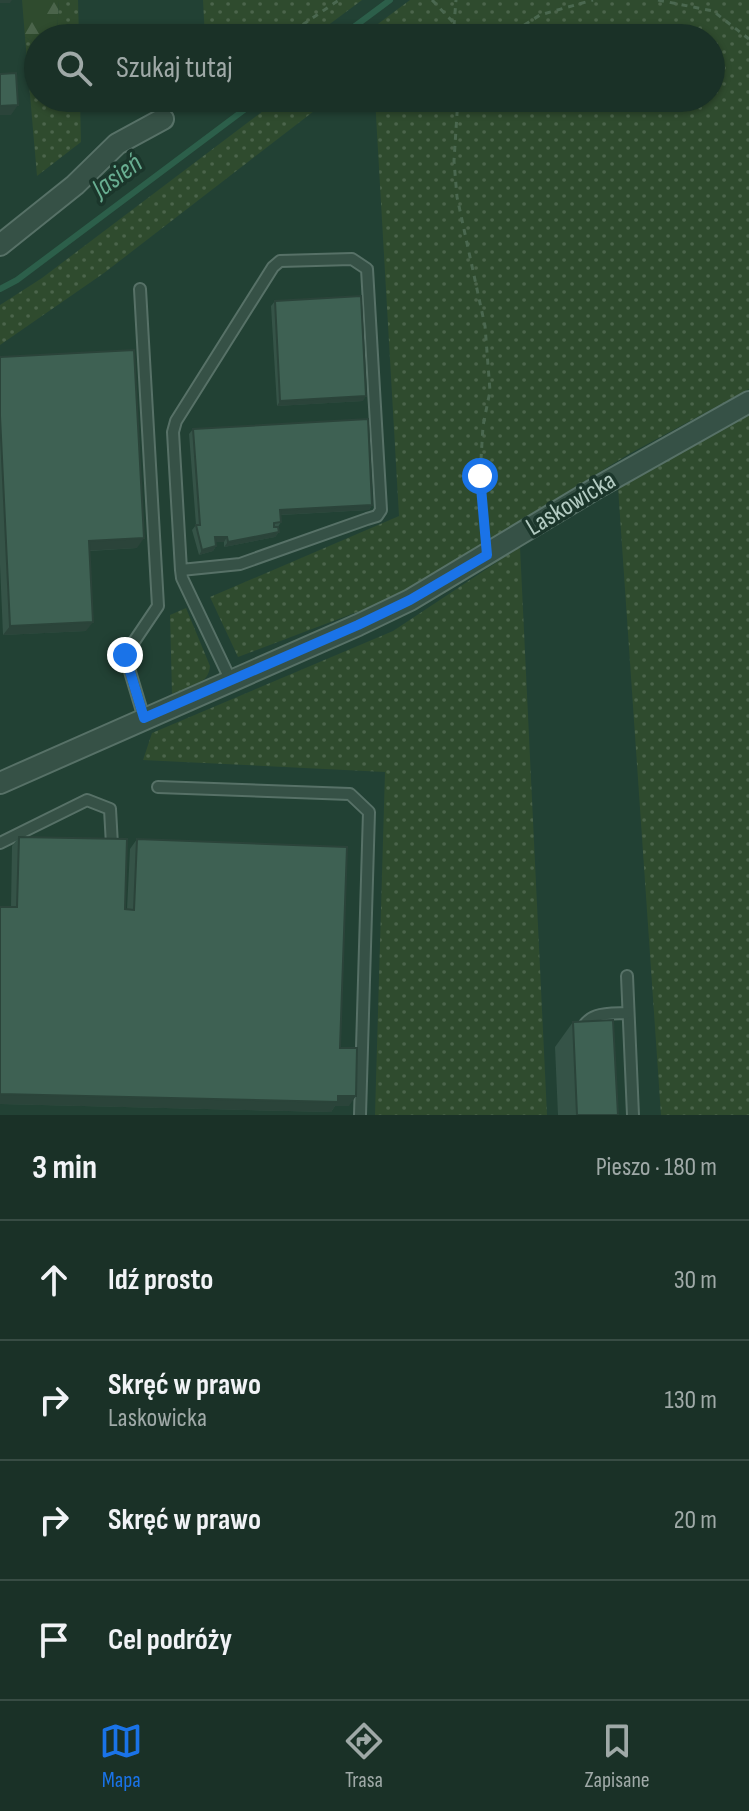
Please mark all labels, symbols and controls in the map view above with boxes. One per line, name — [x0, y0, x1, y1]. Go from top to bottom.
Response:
search box — [24, 24, 725, 112]
icon: search — [52, 46, 96, 90]
text: Szukaj tutaj — [116, 50, 233, 86]
water label: Jasień — [84, 146, 149, 207]
route start — [462, 458, 498, 494]
street label: Laskowicka — [521, 465, 621, 543]
route end — [107, 637, 143, 673]
text: 3 min — [32, 1147, 97, 1188]
text: Pieszo · 180 m — [596, 1152, 717, 1183]
icon: ahead — [32, 1258, 76, 1302]
text: Idź prosto — [108, 1262, 213, 1298]
text: 30 m — [674, 1265, 717, 1296]
text: Skręć w prawo — [108, 1367, 261, 1403]
icon: right — [32, 1378, 76, 1422]
text: 130 m — [665, 1385, 717, 1416]
text: Laskowicka — [108, 1403, 207, 1434]
icon: right — [32, 1498, 76, 1542]
text: Skręć w prawo — [108, 1502, 261, 1538]
text: 20 m — [674, 1505, 717, 1536]
icon: arrive — [32, 1618, 76, 1662]
text: Cel podróży — [108, 1622, 232, 1658]
tab: Mapa — [99, 1719, 143, 1794]
tab: Trasa — [342, 1719, 386, 1794]
tab: Zapisane — [585, 1719, 650, 1794]

